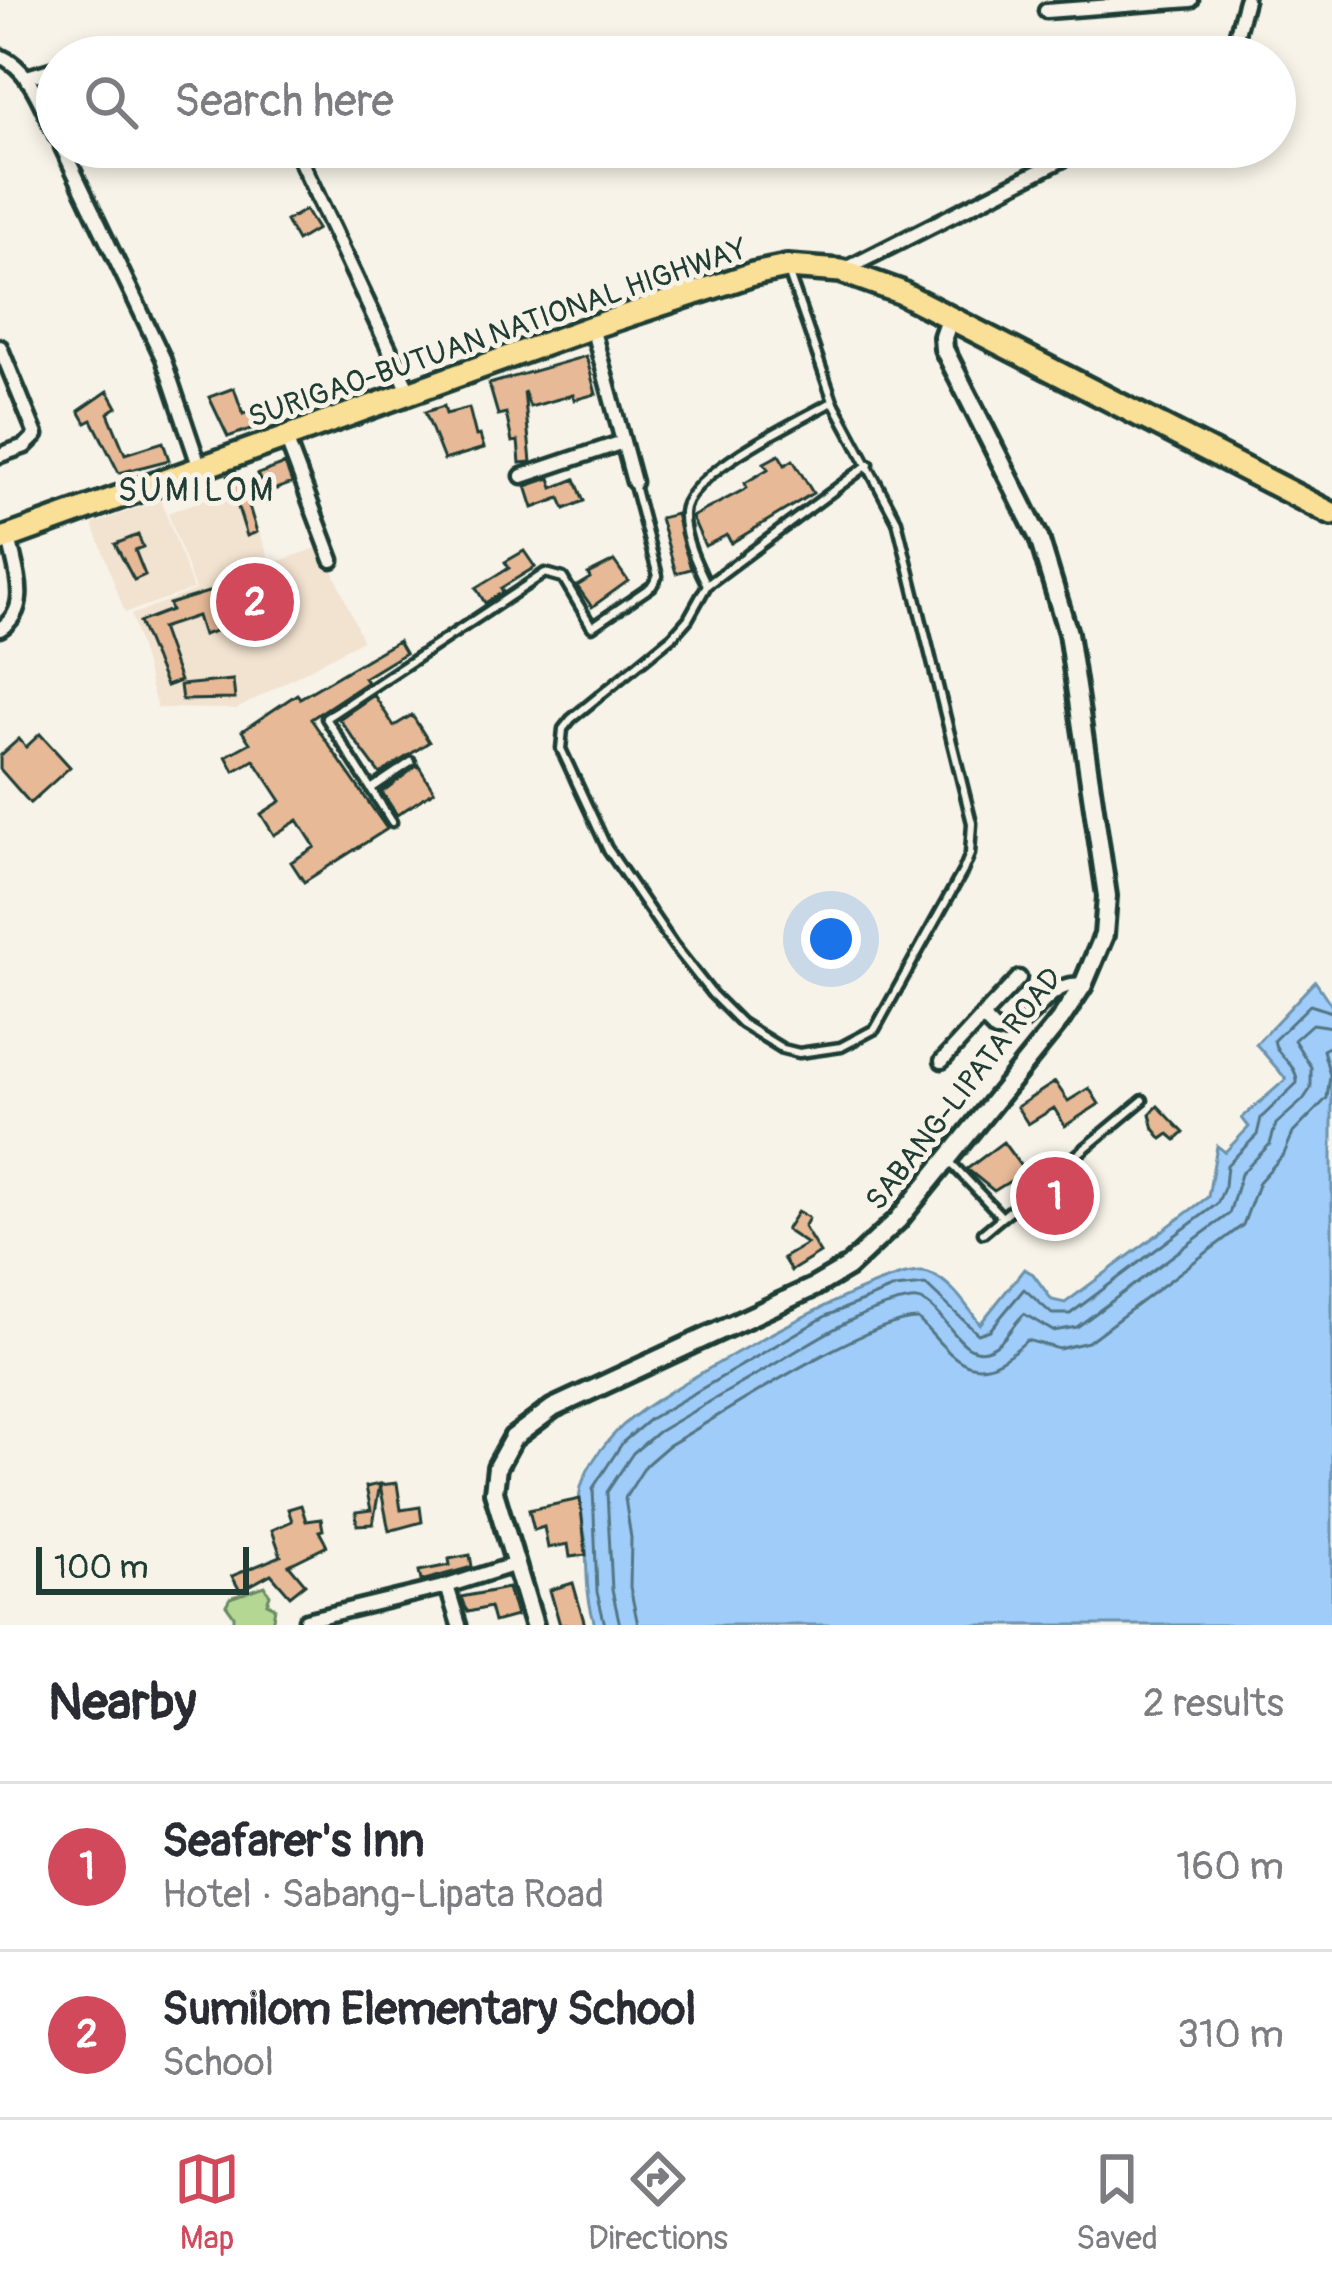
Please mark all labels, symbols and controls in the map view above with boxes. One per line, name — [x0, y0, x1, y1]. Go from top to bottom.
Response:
search box — [36, 36, 1296, 168]
icon: search — [78, 69, 144, 135]
text: Search here — [174, 74, 394, 130]
street label: SURIGAO-BUTUAN NATIONAL HIGHWAY — [244, 230, 752, 436]
district label: SUMILOM — [118, 470, 276, 511]
pin: 2 — [216, 557, 294, 647]
your location — [801, 909, 861, 969]
street label: SABANG-LIPATA ROAD — [858, 960, 1070, 1218]
pin: 1 — [1016, 1151, 1094, 1241]
scale bar — [36, 1541, 249, 1594]
text: 100 m — [54, 1547, 148, 1588]
text: Nearby — [48, 1671, 196, 1735]
text: 2 results — [1143, 1679, 1284, 1728]
text: Seafarer's Inn — [162, 1814, 425, 1870]
text: 1 — [79, 1842, 95, 1891]
text: 160 m — [1176, 1842, 1284, 1891]
text: Hotel · Sabang-Lipata Road — [162, 1870, 604, 1919]
text: Sumilom Elementary School — [162, 1982, 696, 2038]
text: 2 — [76, 2010, 98, 2059]
text: 310 m — [1177, 2010, 1284, 2059]
text: School — [162, 2038, 274, 2087]
tab: Map — [174, 2146, 240, 2259]
tab: Directions — [588, 2146, 728, 2259]
tab: Saved — [1076, 2146, 1158, 2259]

